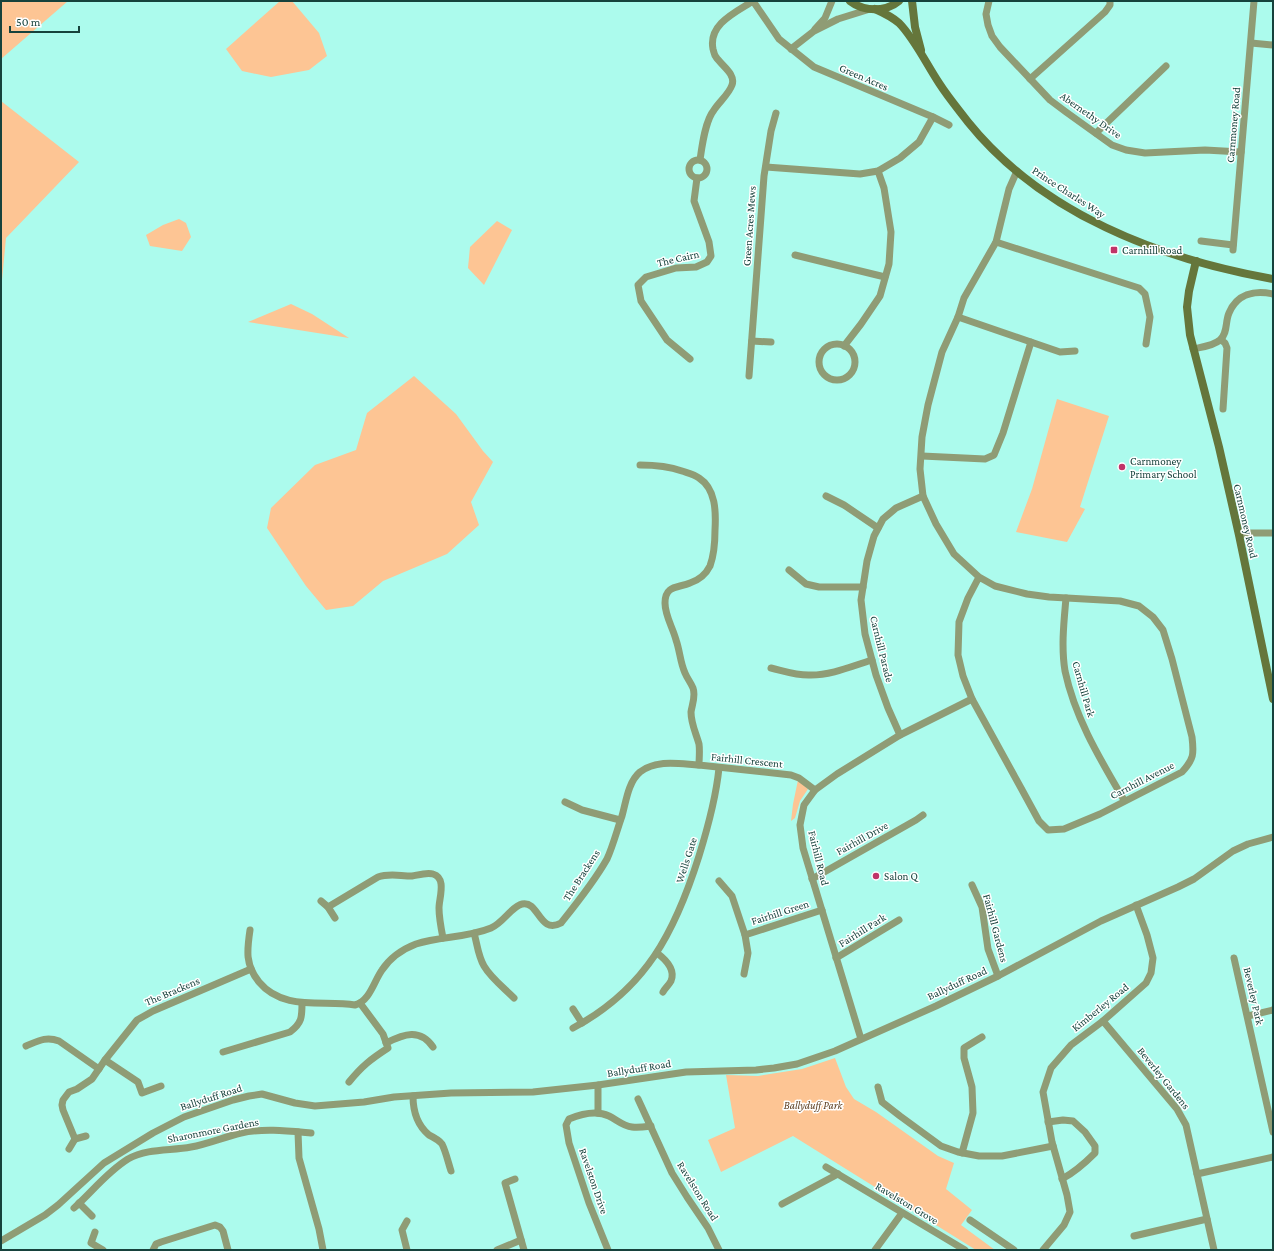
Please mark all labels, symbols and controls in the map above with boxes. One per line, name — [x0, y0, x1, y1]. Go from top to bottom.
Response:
scale bar — [10, 8, 79, 34]
text: 50 m — [16, 15, 41, 29]
street label: Green Acres — [838, 61, 890, 93]
street label: Carnmoney Road — [1224, 87, 1243, 163]
street label: Abernethy Drive — [1058, 89, 1124, 141]
street label: Prince Charles Way — [1030, 164, 1109, 221]
street label: Green Acres Mews — [740, 186, 758, 266]
place label: Carnhill Road — [1122, 244, 1182, 256]
marker: Carnhill Road — [1109, 245, 1119, 255]
street label: The Cairn — [656, 247, 700, 269]
place label: Carnmoney Primary School — [1130, 455, 1197, 481]
marker: Carnmoney Primary School — [1117, 462, 1127, 472]
street label: Carnmoney Road — [1231, 483, 1260, 560]
street label: Carnhill Parade — [868, 615, 896, 684]
street label: Carnhill Park — [1070, 660, 1098, 719]
street label: Fairhill Crescent — [711, 750, 784, 770]
street label: Carnhill Avenue — [1108, 759, 1176, 801]
street label: Fairhill Drive — [834, 819, 890, 857]
street label: Fairhill Road — [806, 829, 832, 887]
street label: Wells Gate — [673, 836, 699, 884]
street label: The Brackens — [560, 847, 602, 903]
place label: Salon Q — [884, 870, 919, 882]
marker: Salon Q — [871, 871, 881, 881]
street label: Fairhill Gardens — [981, 893, 1011, 963]
street label: Fairhill Green — [750, 897, 810, 927]
street label: Fairhill Park — [836, 910, 888, 949]
street label: Ballyduff Road — [925, 964, 989, 1003]
street label: Beverley Park — [1241, 966, 1267, 1027]
street label: The Brackens — [143, 974, 201, 1008]
street label: Kimberley Road — [1069, 980, 1132, 1034]
street label: Beverley Gardens — [1135, 1045, 1193, 1112]
street label: Ballyduff Road — [606, 1057, 672, 1080]
street label: Ballyduff Road — [179, 1081, 244, 1114]
park label: Ballyduff Park — [784, 1099, 843, 1112]
street label: Sharonmore Gardens — [166, 1115, 260, 1145]
street label: Ravelston Drive — [577, 1146, 611, 1216]
street label: Ravelston Road — [675, 1159, 721, 1223]
street label: Ravelston Grove — [874, 1180, 941, 1226]

